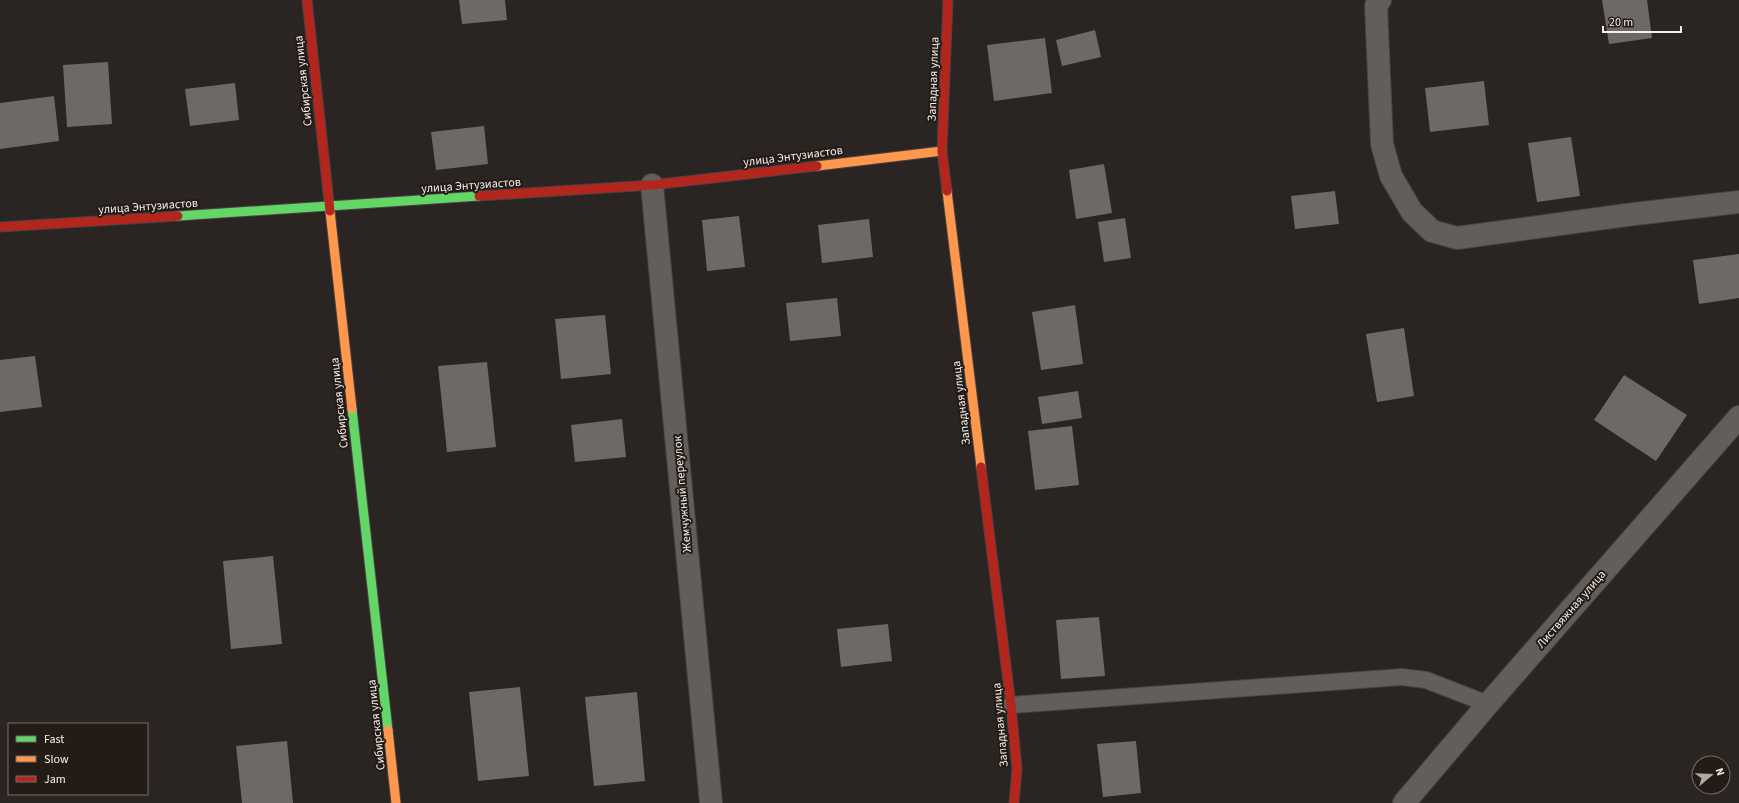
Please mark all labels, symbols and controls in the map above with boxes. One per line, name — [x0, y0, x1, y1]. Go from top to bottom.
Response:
scale bar — [1603, 8, 1681, 34]
text: 20 m — [1609, 14, 1633, 31]
street label: Сибирская улица — [290, 35, 317, 127]
street label: Западная улица — [924, 36, 943, 122]
street label: улица Энтузиастов — [742, 142, 844, 171]
street label: улица Энтузиастов — [421, 174, 522, 197]
street label: улица Энтузиастов — [98, 195, 199, 218]
street label: Сибирская улица — [326, 357, 353, 449]
street label: Западная улица — [948, 360, 975, 446]
street label: Жемчужный переулок — [669, 435, 696, 553]
street label: Листвяжная улица — [1533, 567, 1610, 652]
street label: Сибирская улица — [363, 679, 390, 771]
street label: Западная улица — [988, 682, 1013, 768]
legend — [8, 723, 148, 795]
text: Fast — [44, 731, 64, 748]
text: Slow — [44, 751, 69, 768]
north arrow — [1691, 755, 1731, 795]
text: N — [1712, 766, 1728, 778]
text: Jam — [44, 771, 66, 788]

